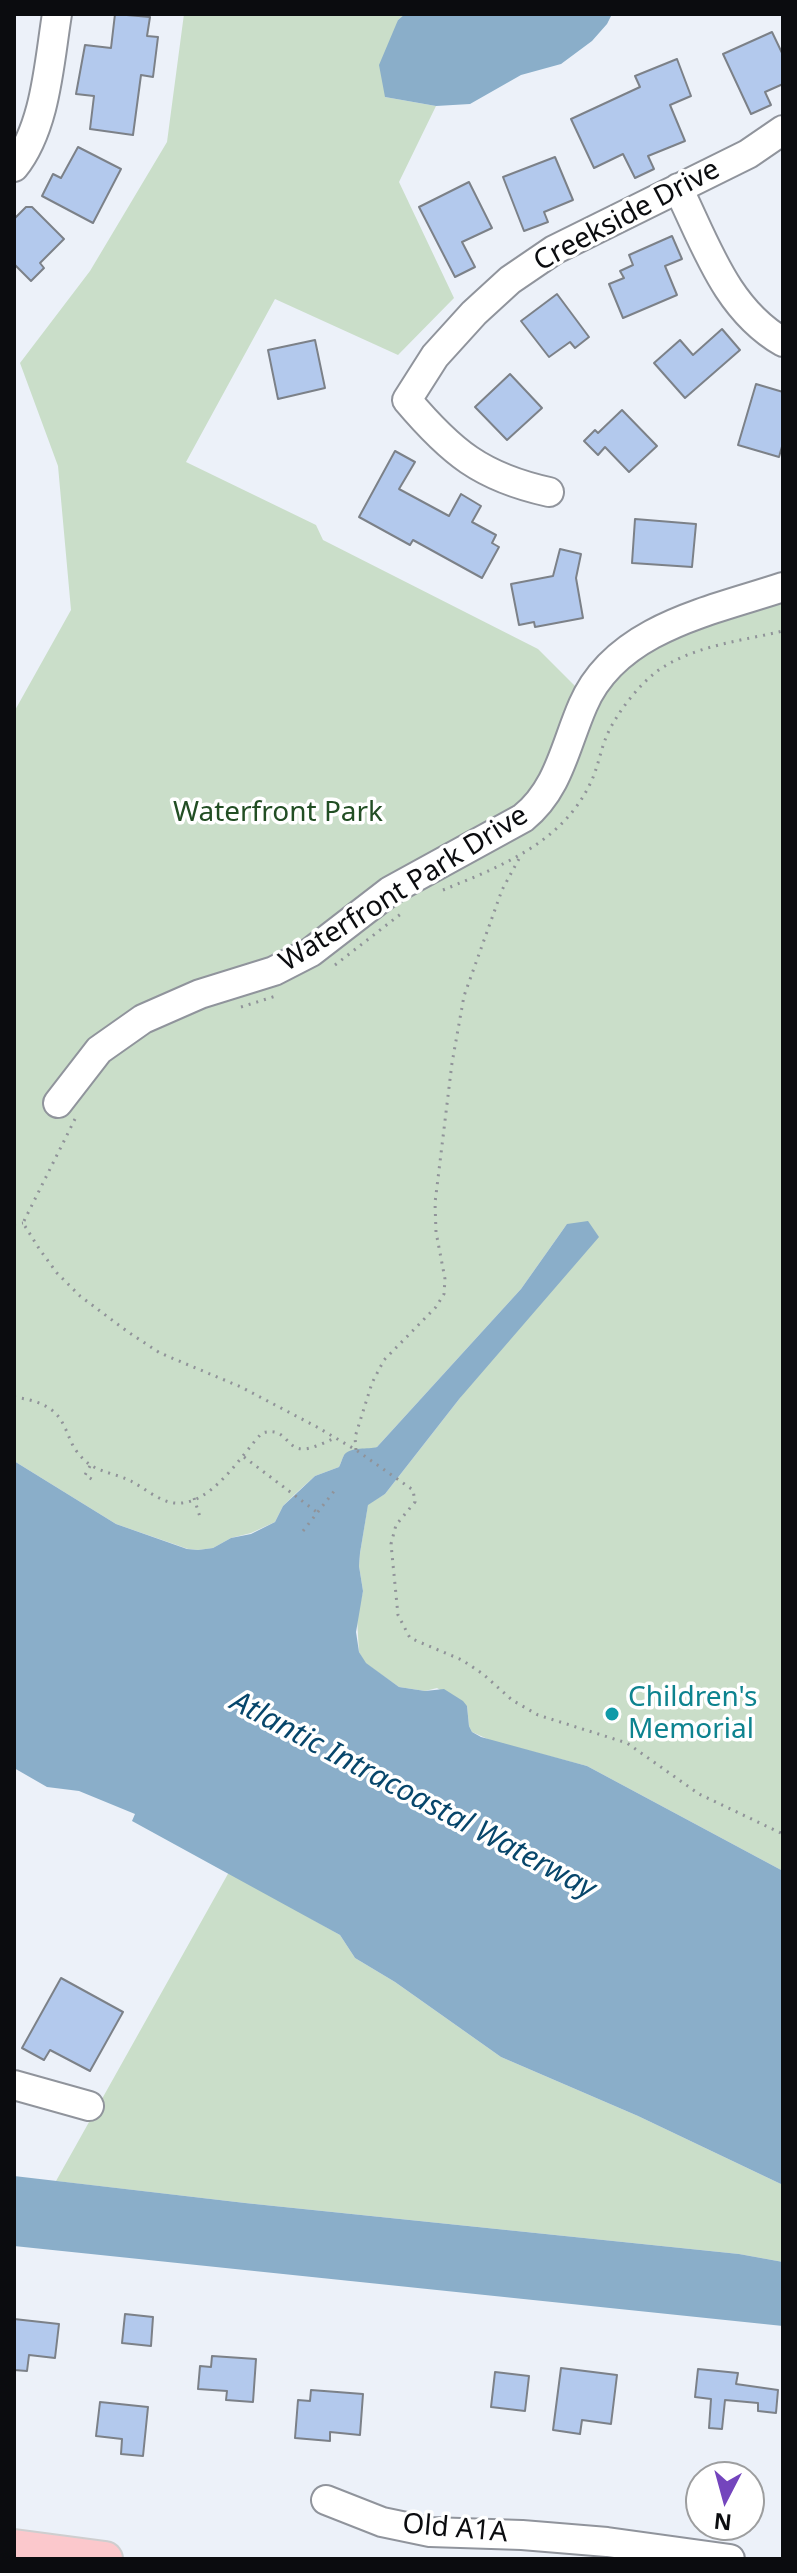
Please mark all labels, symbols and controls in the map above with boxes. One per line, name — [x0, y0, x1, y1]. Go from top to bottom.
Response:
street label: Creekside Drive — [528, 153, 726, 279]
park label: Waterfront Park — [173, 796, 383, 830]
street label: Waterfront Park Drive — [274, 799, 534, 979]
place label: Children's Memorial — [628, 1681, 757, 1747]
water label: Atlantic Intracoastal Waterway — [224, 1684, 602, 1908]
marker: Children's Memorial — [603, 1705, 621, 1723]
north arrow — [685, 2461, 765, 2541]
text: N — [712, 2507, 733, 2539]
street label: Old A1A — [401, 2508, 509, 2550]

